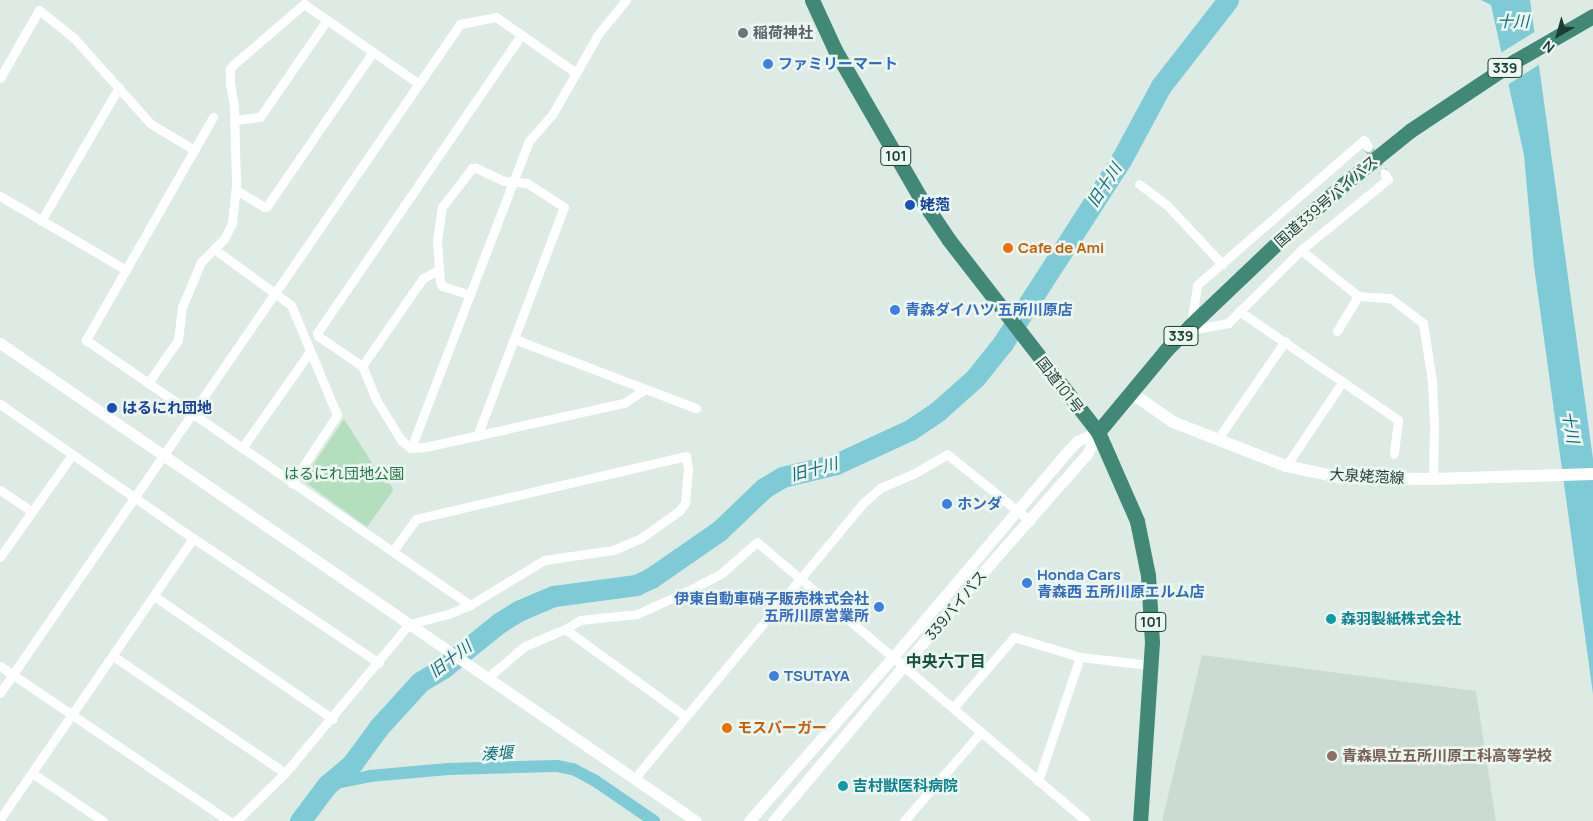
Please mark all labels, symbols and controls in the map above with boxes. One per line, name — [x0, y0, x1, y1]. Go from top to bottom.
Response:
north arrow — [1533, 10, 1583, 60]
water label: 十川 — [1497, 11, 1529, 31]
place label: 稲荷神社 — [753, 24, 813, 42]
marker: 稲荷神社 — [737, 27, 749, 39]
text: N — [1539, 37, 1558, 58]
place label: ファミリーマート — [778, 55, 898, 73]
road number: 339 — [1488, 56, 1522, 80]
marker: ファミリーマート — [762, 58, 774, 70]
road number: 101 — [880, 144, 912, 168]
street label: 国道339号バイパス — [1271, 151, 1381, 251]
water label: 旧十川 — [1083, 160, 1125, 210]
place label: 姥萢 — [920, 196, 950, 214]
marker: 姥萢 — [904, 199, 916, 211]
place label: Cafe de Ami — [1018, 239, 1104, 257]
marker: Cafe de Ami — [1002, 242, 1014, 254]
place label: 青森ダイハツ 五所川原店 — [905, 301, 1073, 319]
marker: 青森ダイハツ 五所川原店 — [889, 304, 901, 316]
road number: 339 — [1164, 324, 1198, 348]
street label: 国道101号 — [1033, 354, 1087, 416]
place label: はるにれ団地 — [122, 399, 212, 417]
marker: はるにれ団地 — [106, 402, 118, 414]
water label: 十川 — [1559, 410, 1583, 444]
water label: 旧十川 — [788, 454, 840, 484]
park label: はるにれ団地公園 — [284, 465, 404, 483]
street label: 大泉姥萢線 — [1329, 465, 1405, 487]
place label: ホンダ — [957, 495, 1002, 513]
marker: ホンダ — [941, 498, 953, 510]
place label: Honda Cars 青森西 五所川原エルム店 — [1037, 565, 1205, 600]
street label: 339バイパス — [921, 566, 991, 644]
marker: Honda Cars 青森西 五所川原エルム店 — [1021, 577, 1033, 589]
place label: 伊東自動車硝子販売株式会社 五所川原営業所 — [674, 589, 869, 624]
marker: 伊東自動車硝子販売株式会社 五所川原営業所 — [873, 601, 885, 613]
road number: 101 — [1135, 610, 1167, 634]
place label: 森羽製紙株式会社 — [1341, 610, 1461, 628]
marker: 森羽製紙株式会社 — [1325, 613, 1337, 625]
water label: 旧十川 — [425, 637, 475, 681]
district label: 中央六丁目 — [906, 651, 986, 671]
place label: TSUTAYA — [784, 667, 850, 685]
marker: TSUTAYA — [768, 670, 780, 682]
place label: モスバーガー — [737, 719, 827, 737]
marker: モスバーガー — [721, 722, 733, 734]
water label: 湊堰 — [481, 743, 513, 763]
place label: 青森県立五所川原工科高等学校 — [1342, 747, 1552, 765]
marker: 青森県立五所川原工科高等学校 — [1326, 750, 1338, 762]
place label: 吉村獣医科病院 — [853, 777, 958, 795]
marker: 吉村獣医科病院 — [837, 780, 849, 792]

